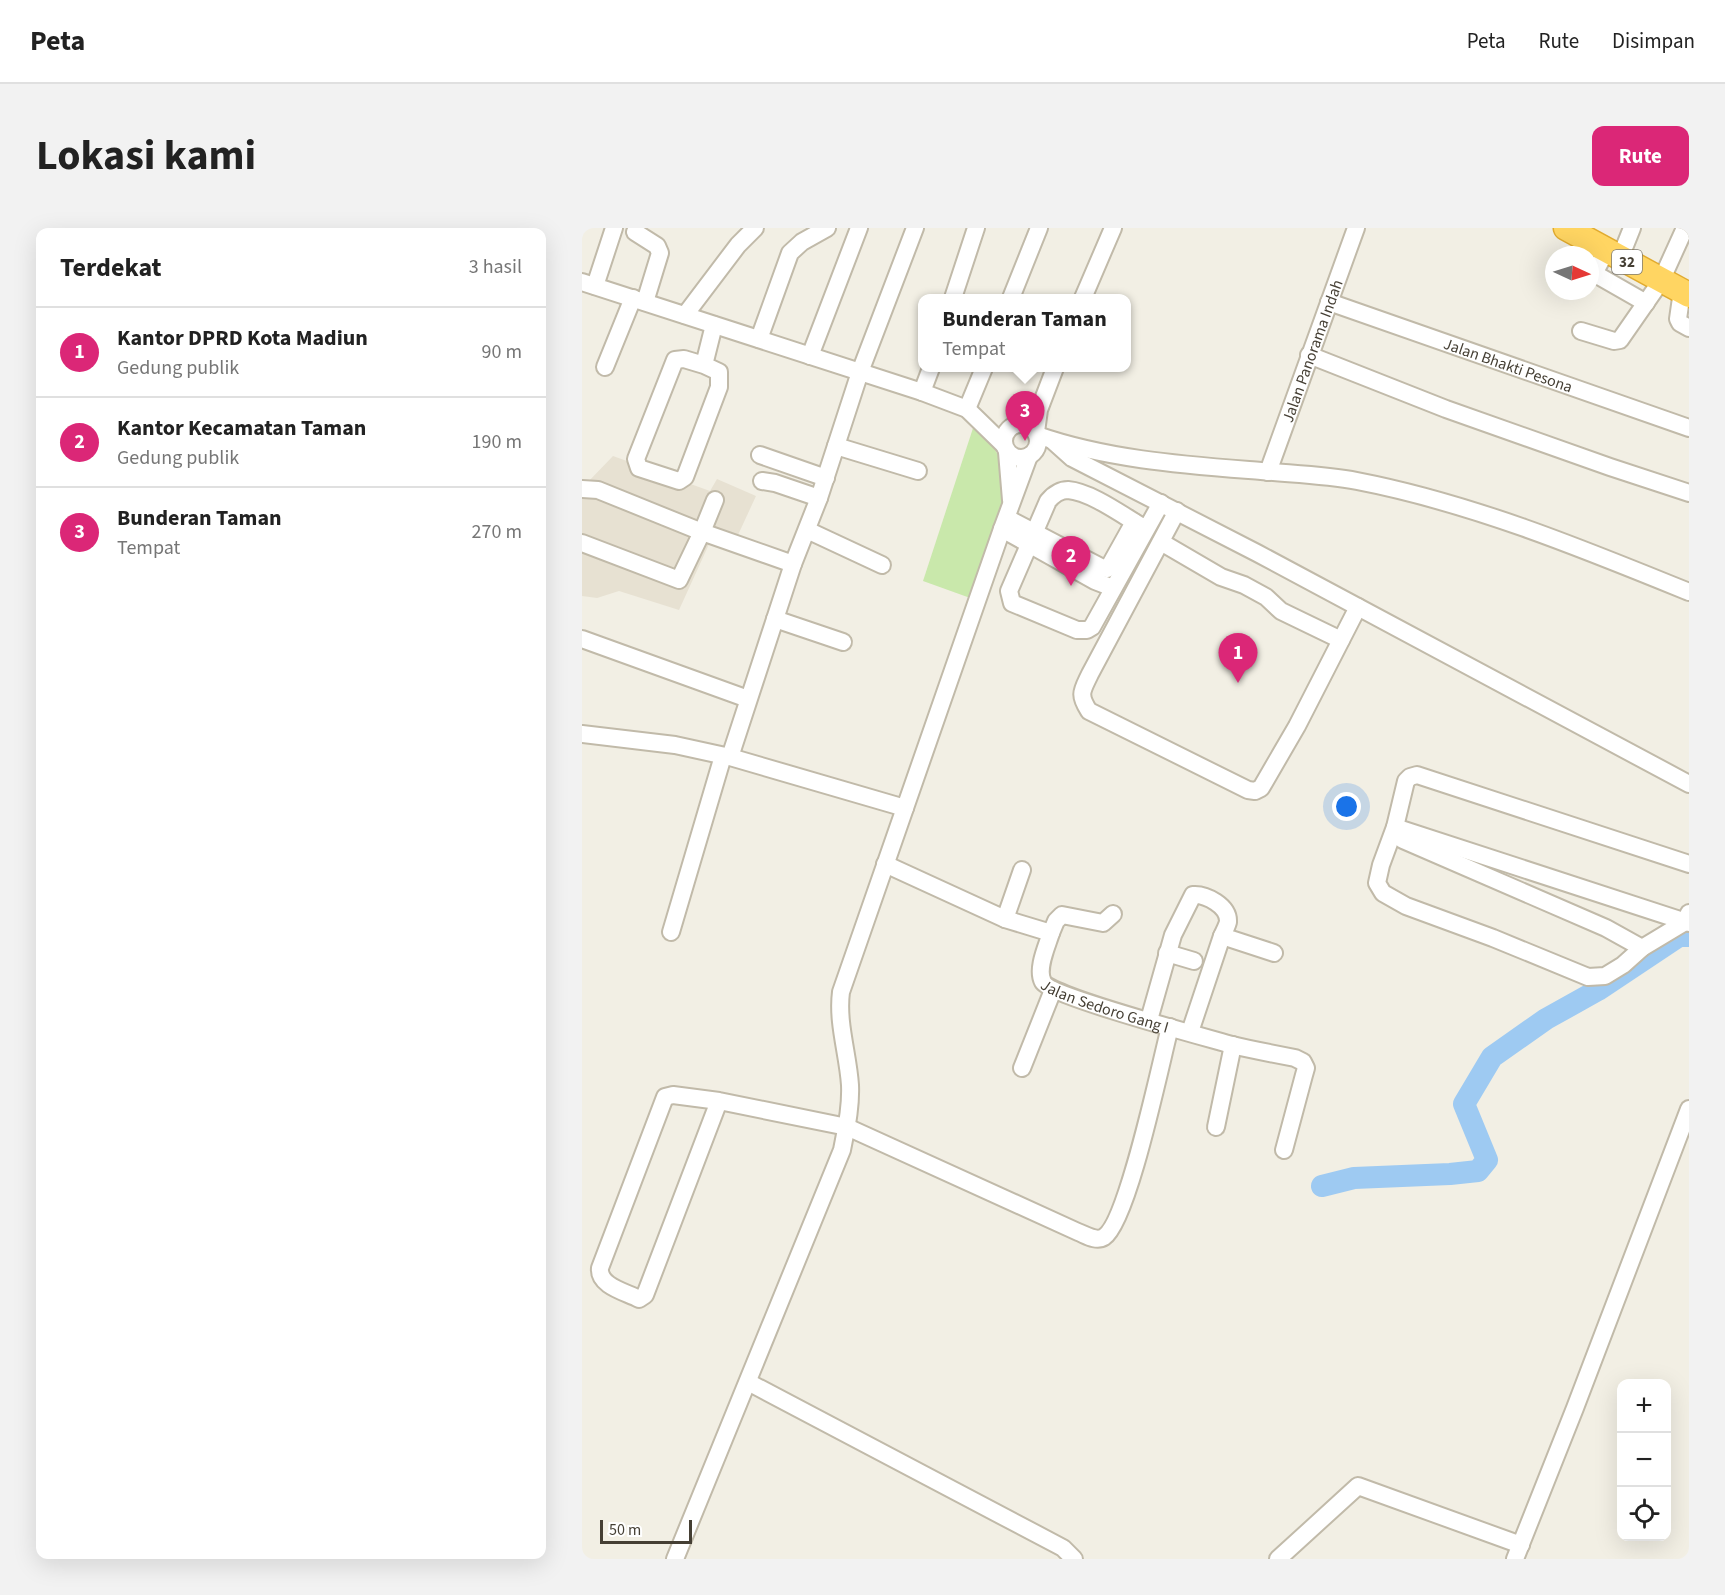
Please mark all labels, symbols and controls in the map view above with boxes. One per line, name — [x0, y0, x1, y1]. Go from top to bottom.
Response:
text: Peta — [30, 21, 85, 61]
text: Peta — [1467, 26, 1505, 56]
text: Rute — [1538, 26, 1579, 56]
text: Disimpan — [1612, 26, 1695, 56]
text: Lokasi kami — [36, 126, 256, 186]
button: Rute — [1592, 126, 1689, 186]
north arrow — [1545, 246, 1599, 300]
text: Terdekat — [60, 249, 162, 286]
road number: 32 — [1612, 250, 1642, 274]
text: 3 hasil — [469, 253, 522, 281]
street label: Jalan Panorama Indah — [1277, 277, 1349, 425]
popup — [918, 294, 1131, 372]
text: Bunderan Taman — [942, 303, 1107, 335]
text: Kantor DPRD Kota Madiun — [117, 322, 368, 354]
street label: Jalan Bhakti Pesona — [1441, 333, 1575, 398]
text: Tempat — [942, 335, 1006, 363]
text: 1 — [74, 338, 85, 366]
text: 90 m — [482, 338, 522, 366]
text: Gedung publik — [117, 354, 239, 382]
pin: 3 — [1006, 392, 1044, 441]
text: Kantor Kecamatan Taman — [117, 412, 366, 444]
text: 2 — [74, 428, 85, 456]
text: 190 m — [472, 428, 522, 456]
text: Gedung publik — [117, 444, 239, 472]
text: Bunderan Taman — [117, 502, 282, 534]
text: 3 — [74, 518, 85, 546]
text: 270 m — [472, 518, 522, 546]
text: Tempat — [117, 534, 180, 562]
pin: 2 — [1052, 536, 1090, 586]
pin: 1 — [1218, 634, 1258, 683]
your location — [1332, 792, 1361, 821]
street label: Jalan Sedoro Gang I — [1036, 975, 1171, 1039]
map controls — [1617, 1379, 1671, 1541]
button: + — [1617, 1379, 1671, 1433]
button: − — [1617, 1433, 1671, 1487]
button: locate — [1617, 1487, 1671, 1541]
scale bar — [600, 1517, 692, 1544]
text: 50 m — [609, 1519, 641, 1541]

